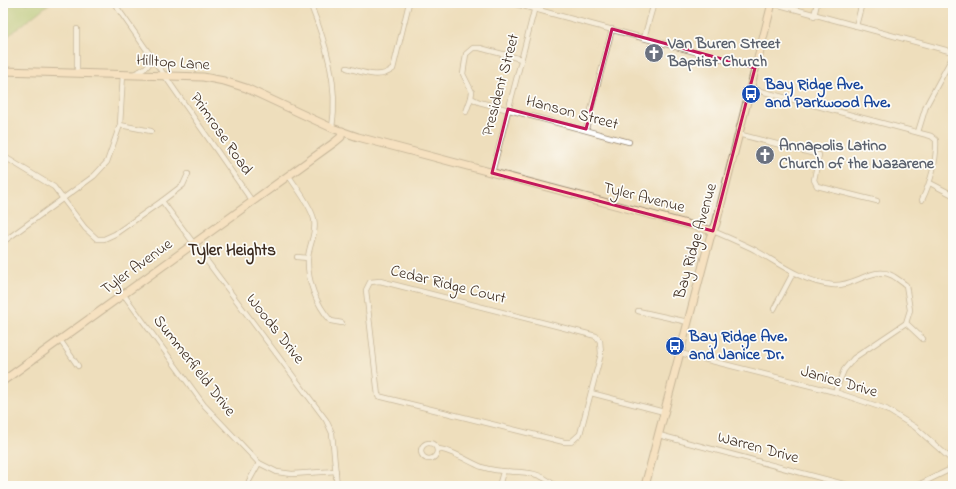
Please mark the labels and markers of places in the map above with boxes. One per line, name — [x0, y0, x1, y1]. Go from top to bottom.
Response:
place label: Van Buren Street Baptist Church — [667, 32, 781, 74]
church icon: Van Buren Street Baptist Church — [643, 42, 665, 64]
place label: Bay Ridge Ave. and Parkwood Ave. — [764, 73, 891, 115]
bus stop icon: Bay Ridge Ave. and Parkwood Ave. — [740, 83, 762, 105]
place label: Annapolis Latino Church of the Nazarene — [779, 134, 935, 176]
church icon: Annapolis Latino Church of the Nazarene — [754, 144, 776, 166]
place label: Bay Ridge Ave. and Janice Dr. — [688, 325, 788, 367]
bus stop icon: Bay Ridge Ave. and Janice Dr. — [664, 335, 686, 357]

